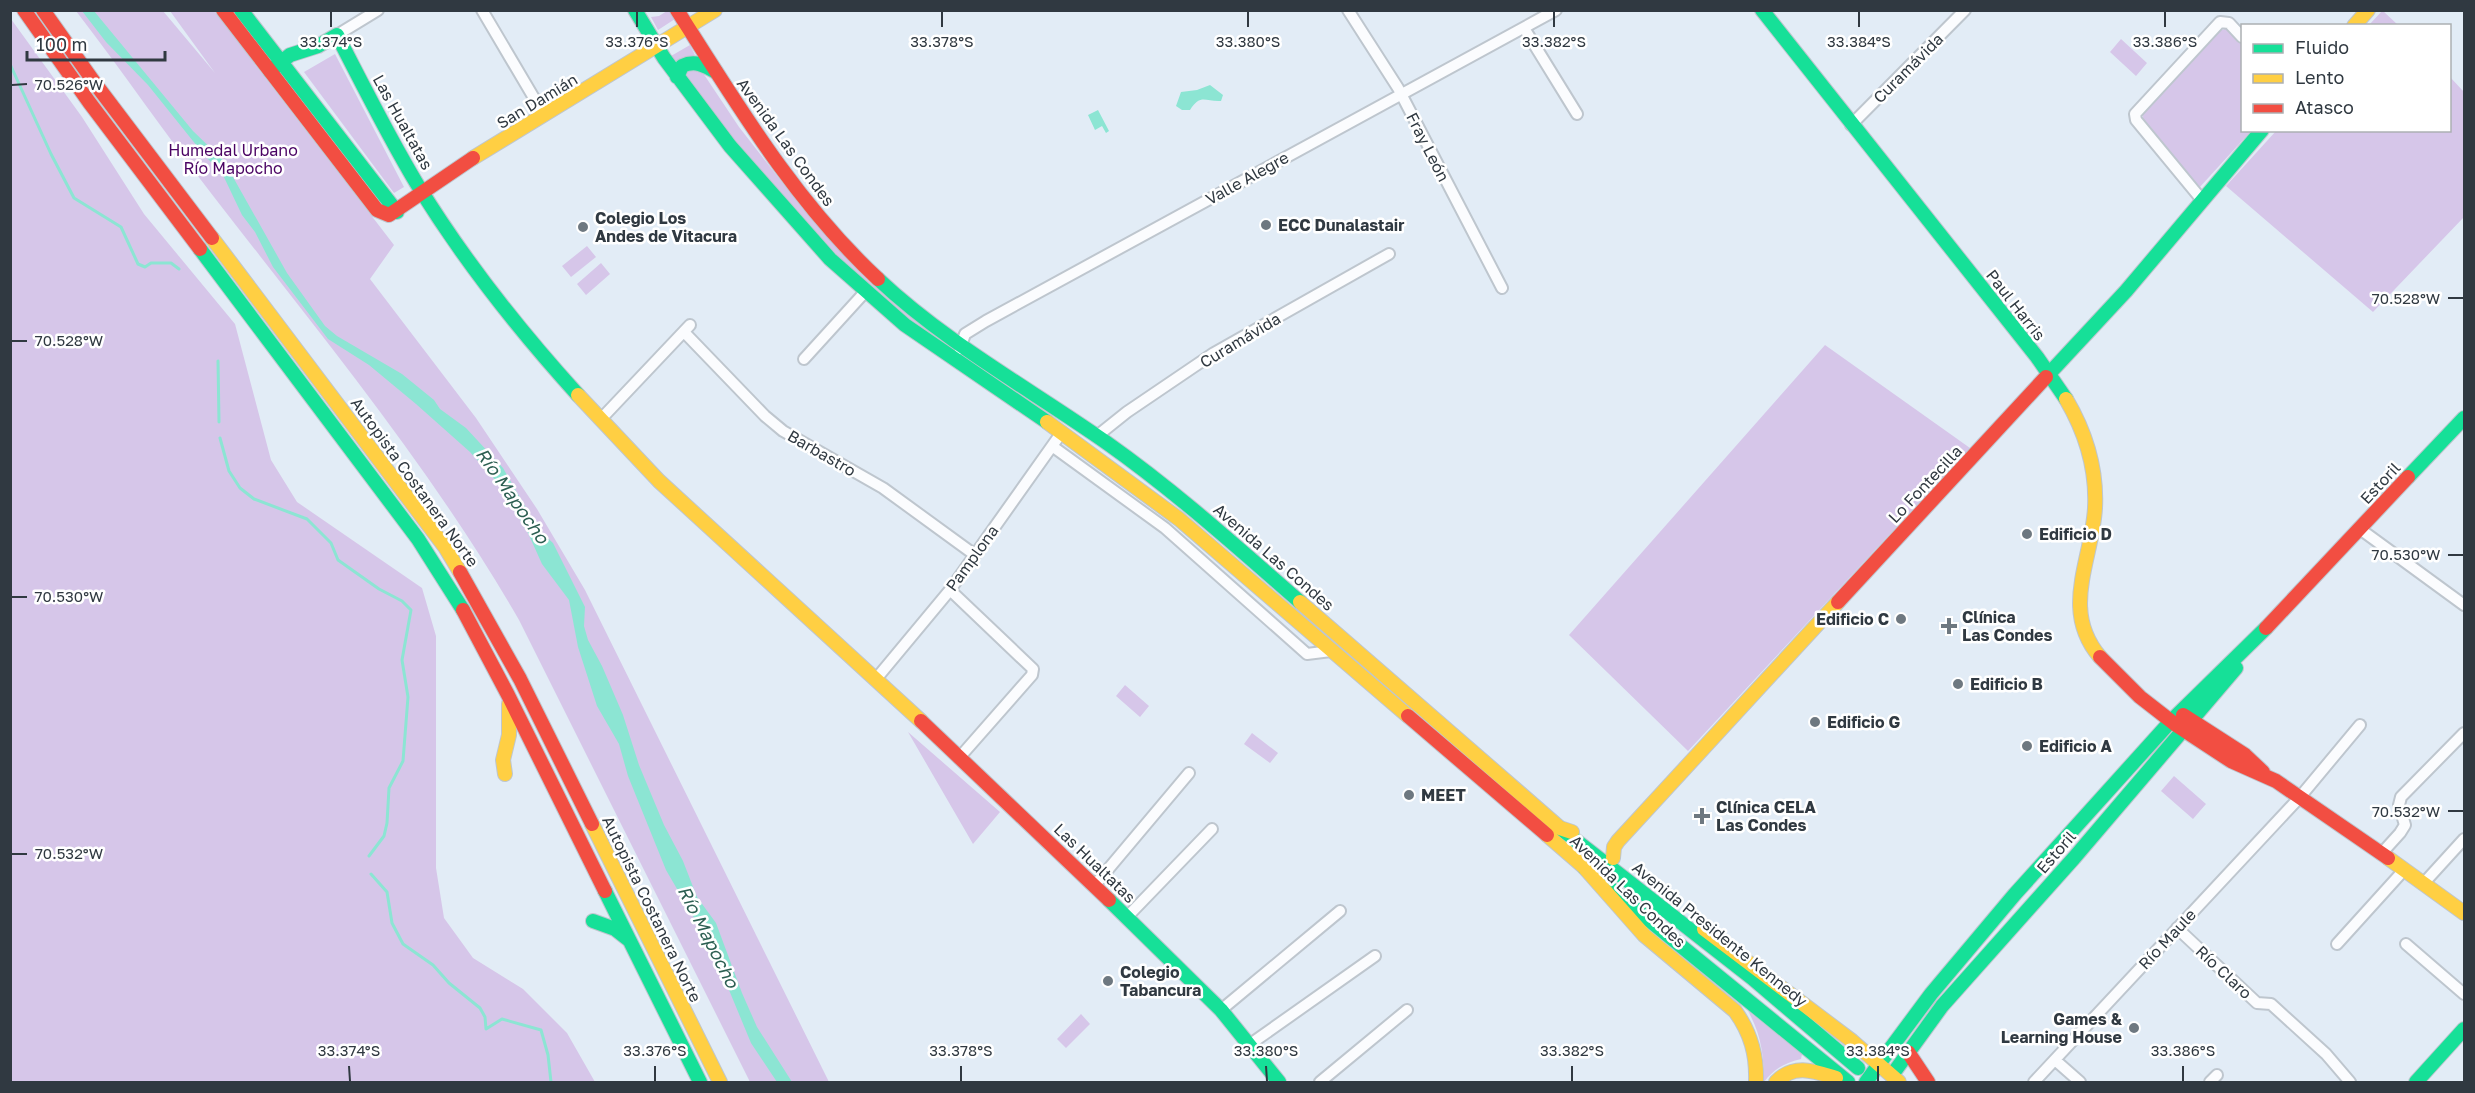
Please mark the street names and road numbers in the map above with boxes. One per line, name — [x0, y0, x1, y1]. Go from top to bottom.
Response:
street label: Curamávida — [1869, 29, 1947, 107]
street label: San Damián — [493, 69, 581, 133]
street label: Las Hualtatas — [369, 71, 437, 173]
street label: Avenida Las Condes — [733, 74, 839, 210]
street label: Fray León — [1402, 109, 1454, 185]
street label: Valle Alegre — [1202, 147, 1292, 209]
street label: Paul Harris — [1982, 266, 2050, 344]
street label: Curamávida — [1196, 308, 1284, 372]
street label: Autopista Costanera Norte — [347, 393, 483, 571]
street label: Barbastro — [784, 425, 860, 481]
street label: Lo Fontecilla — [1884, 441, 1966, 527]
street label: Estoril — [2356, 458, 2404, 508]
street label: Avenida Las Condes — [1210, 499, 1338, 615]
street label: Pamplona — [941, 521, 1003, 595]
street label: Autopista Costanera Norte — [598, 813, 706, 1005]
street label: Las Hualtatas — [1050, 819, 1140, 907]
street label: Estoril — [2032, 827, 2080, 877]
street label: Avenida Las Condes — [1566, 831, 1690, 951]
street label: Avenida Presidente Kennedy — [1628, 857, 1812, 1011]
street label: Río Maule — [2134, 905, 2200, 973]
street label: Río Claro — [2192, 941, 2256, 1003]

